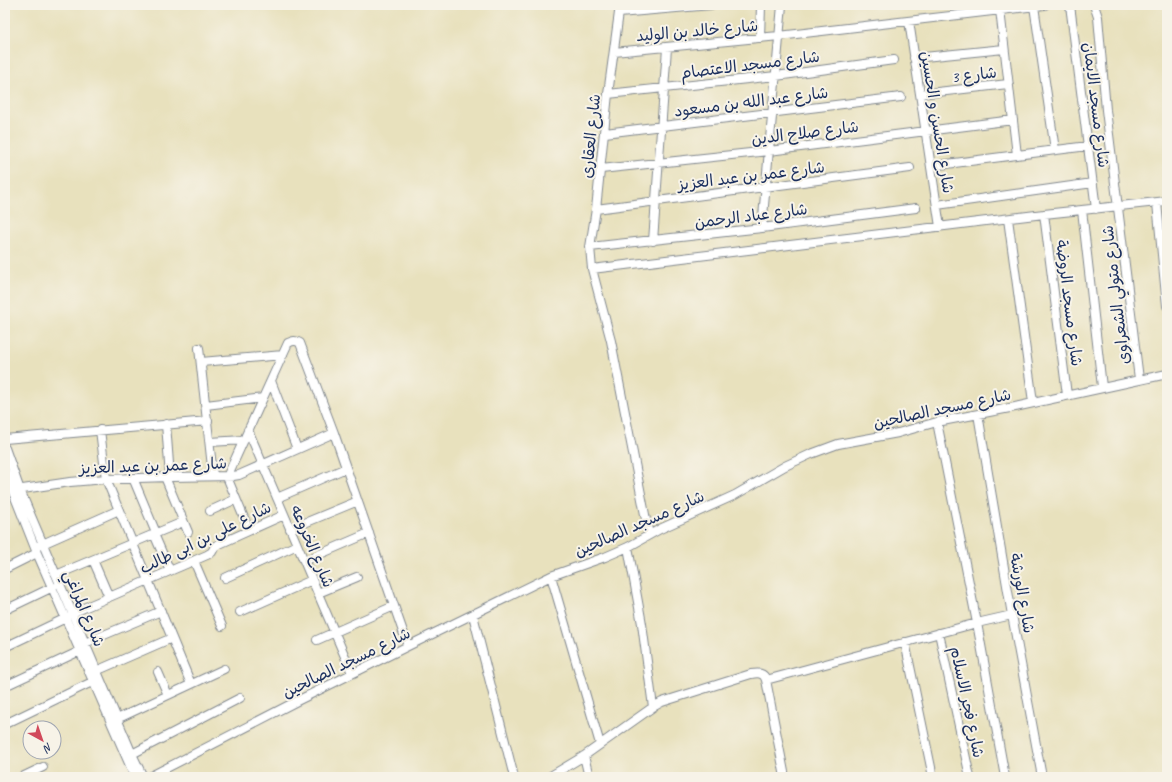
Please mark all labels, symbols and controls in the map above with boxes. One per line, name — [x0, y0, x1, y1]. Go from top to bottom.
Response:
street label: شارع خالد بن الوليد — [635, 16, 759, 47]
street label: شارع مسجد الايمان — [1077, 41, 1114, 169]
street label: شارع مسجد الاعتصام — [679, 47, 821, 85]
street label: شارع الحسن و الحسين — [915, 50, 958, 195]
street label: شارع 3 — [950, 62, 998, 89]
street label: شارع عبد الله بن مسعود — [673, 83, 830, 122]
street label: شارع العقارى — [577, 93, 606, 179]
street label: شارع صلاح الدين — [750, 116, 860, 151]
street label: شارع عمر بن عبد العزيز — [674, 157, 826, 196]
street label: شارع عباد الرحمن — [694, 199, 809, 234]
street label: شارع متولي الشعراوى — [1098, 224, 1138, 366]
street label: شارع مسجد الروضة — [1050, 239, 1087, 368]
street label: شارع مسجد الصالحين — [871, 385, 1013, 434]
street label: شارع عمر بن عبد العزيز — [77, 453, 227, 480]
street label: شارع مسجد الصالحين — [571, 486, 708, 563]
street label: شارع على بن ابى طالب — [136, 497, 275, 579]
street label: شارع الخروعه — [285, 502, 338, 591]
street label: شارع الورشة — [1004, 552, 1039, 635]
street label: شارع المراغي — [55, 567, 109, 651]
street label: شارع مسجد الصالحين — [279, 623, 414, 704]
street label: شارع فجر الاسلام — [943, 645, 989, 760]
north arrow — [22, 720, 62, 760]
text: N — [40, 740, 56, 757]

